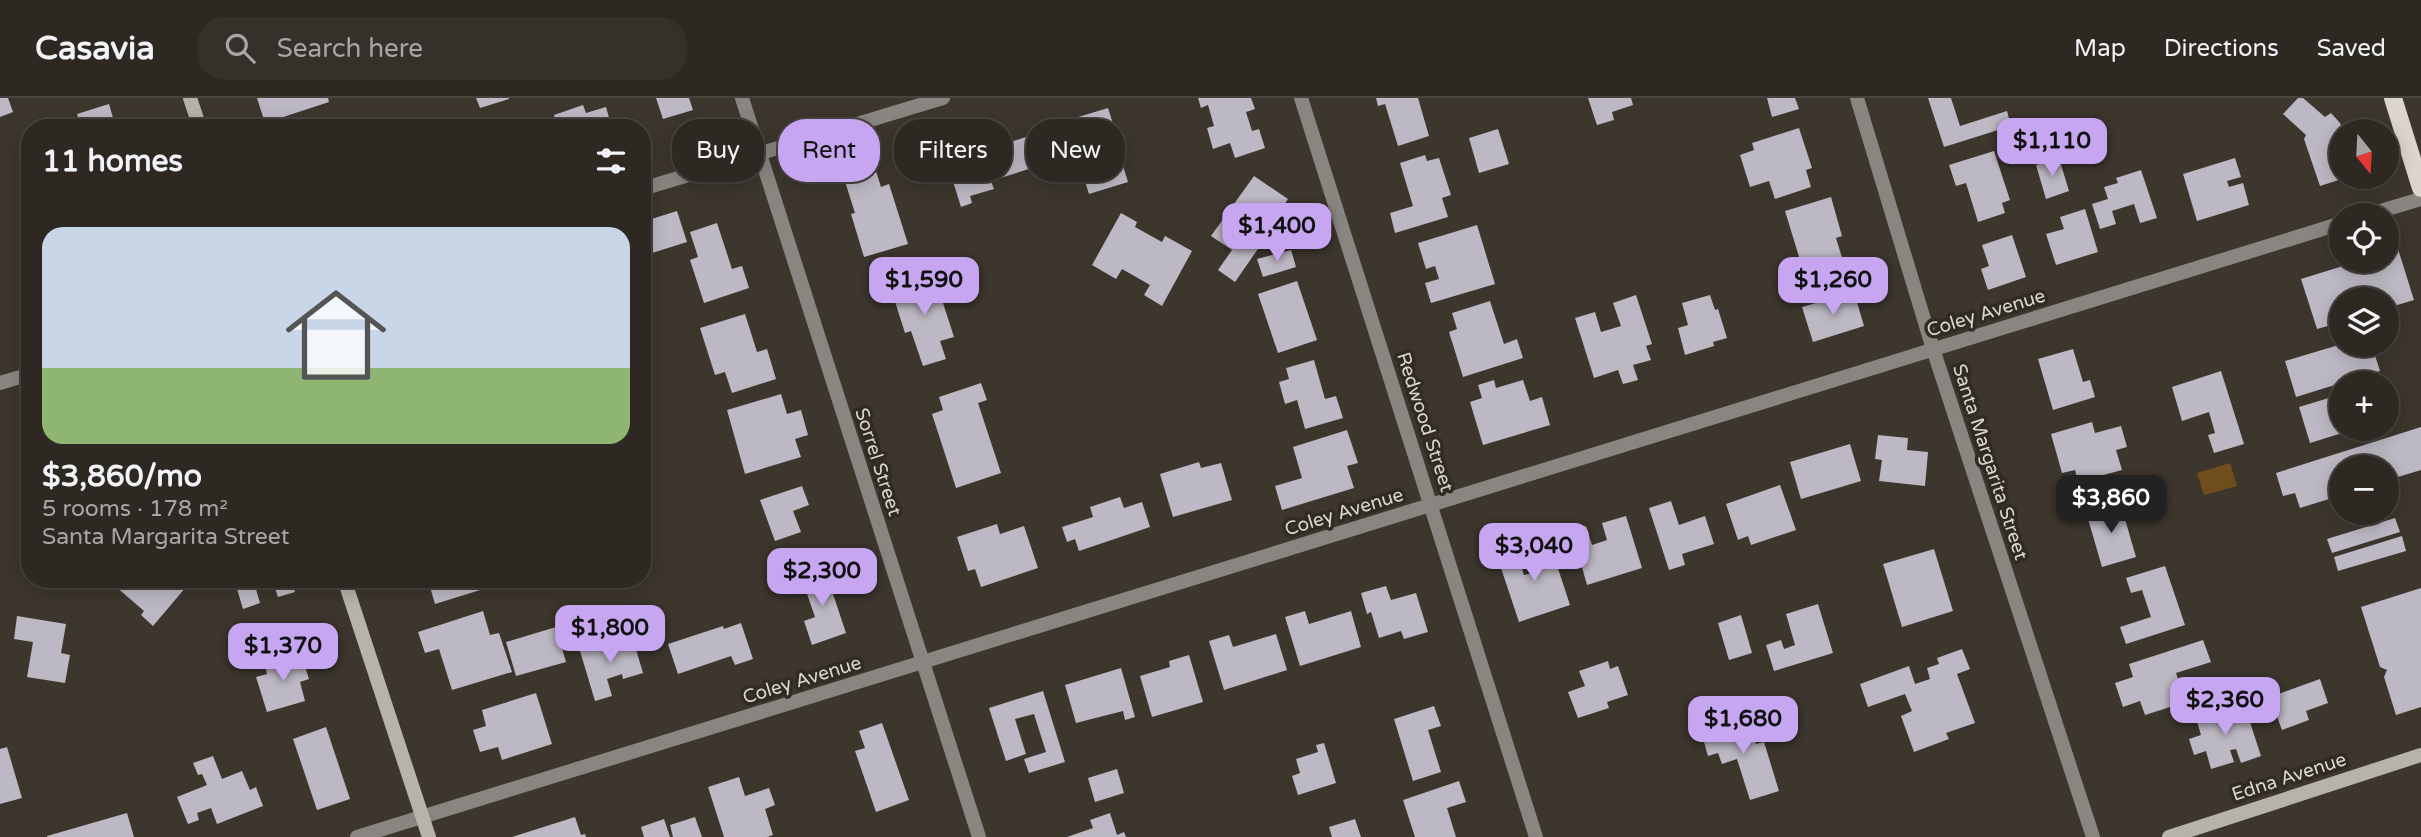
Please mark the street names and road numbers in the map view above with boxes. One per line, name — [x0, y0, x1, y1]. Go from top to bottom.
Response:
street label: Coley Avenue — [1924, 284, 2048, 342]
street label: Redwood Street — [1392, 349, 1458, 495]
street label: Santa Margarita Street — [1948, 361, 2032, 563]
street label: Sorrel Street — [850, 405, 906, 519]
street label: Coley Avenue — [1282, 483, 1406, 541]
street label: Coley Avenue — [740, 651, 864, 709]
street label: Edna Avenue — [2229, 748, 2349, 806]

